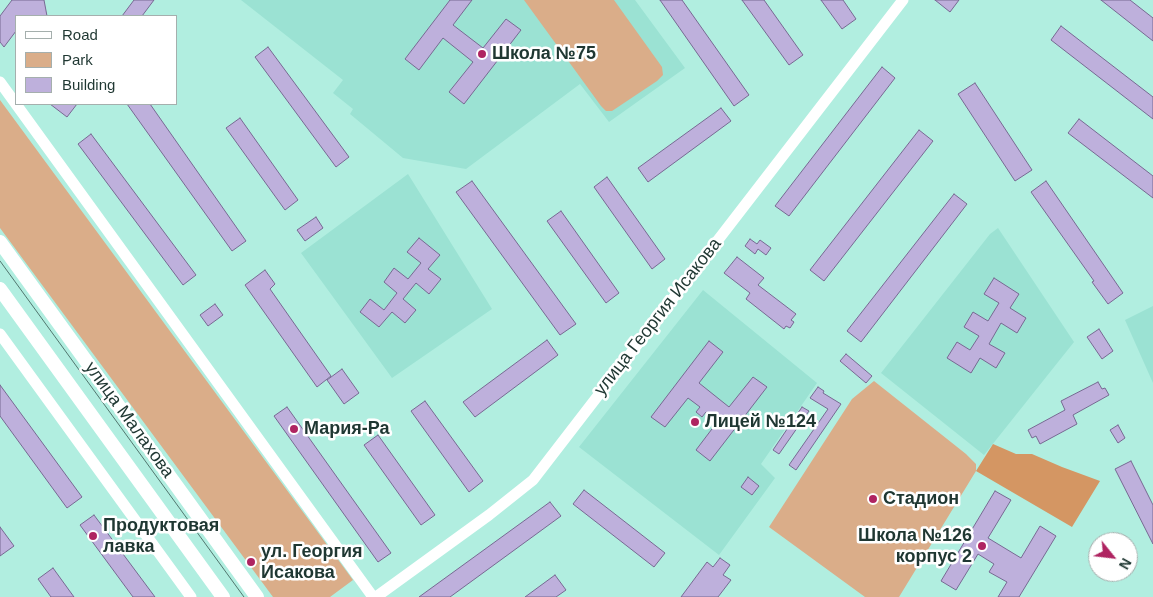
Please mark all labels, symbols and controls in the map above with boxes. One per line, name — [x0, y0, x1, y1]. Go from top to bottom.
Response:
legend — [15, 15, 178, 105]
text: Road — [62, 26, 98, 43]
place label: Школа №75 — [492, 43, 596, 65]
marker: Школа №75 — [476, 48, 488, 60]
text: Park — [62, 51, 93, 68]
text: Building — [62, 76, 115, 93]
street label: улица Георгия Исакова — [590, 234, 726, 400]
street label: улица Малахова — [80, 358, 178, 482]
place label: Лицей №124 — [705, 411, 816, 433]
marker: Лицей №124 — [689, 416, 701, 428]
place label: Мария-Ра — [304, 418, 390, 440]
marker: Мария-Ра — [288, 423, 300, 435]
place label: Стадион — [883, 488, 959, 510]
marker: Стадион — [867, 493, 879, 505]
place label: Продуктовая лавка — [103, 515, 219, 558]
place label: Школа №126 корпус 2 — [858, 525, 972, 568]
marker: Продуктовая лавка — [87, 530, 99, 542]
north arrow — [1088, 532, 1138, 582]
marker: Школа №126 корпус 2 — [976, 540, 988, 552]
place label: ул. Георгия Исакова — [261, 541, 363, 584]
text: N — [1116, 555, 1135, 572]
marker: ул. Георгия Исакова — [245, 556, 257, 568]

